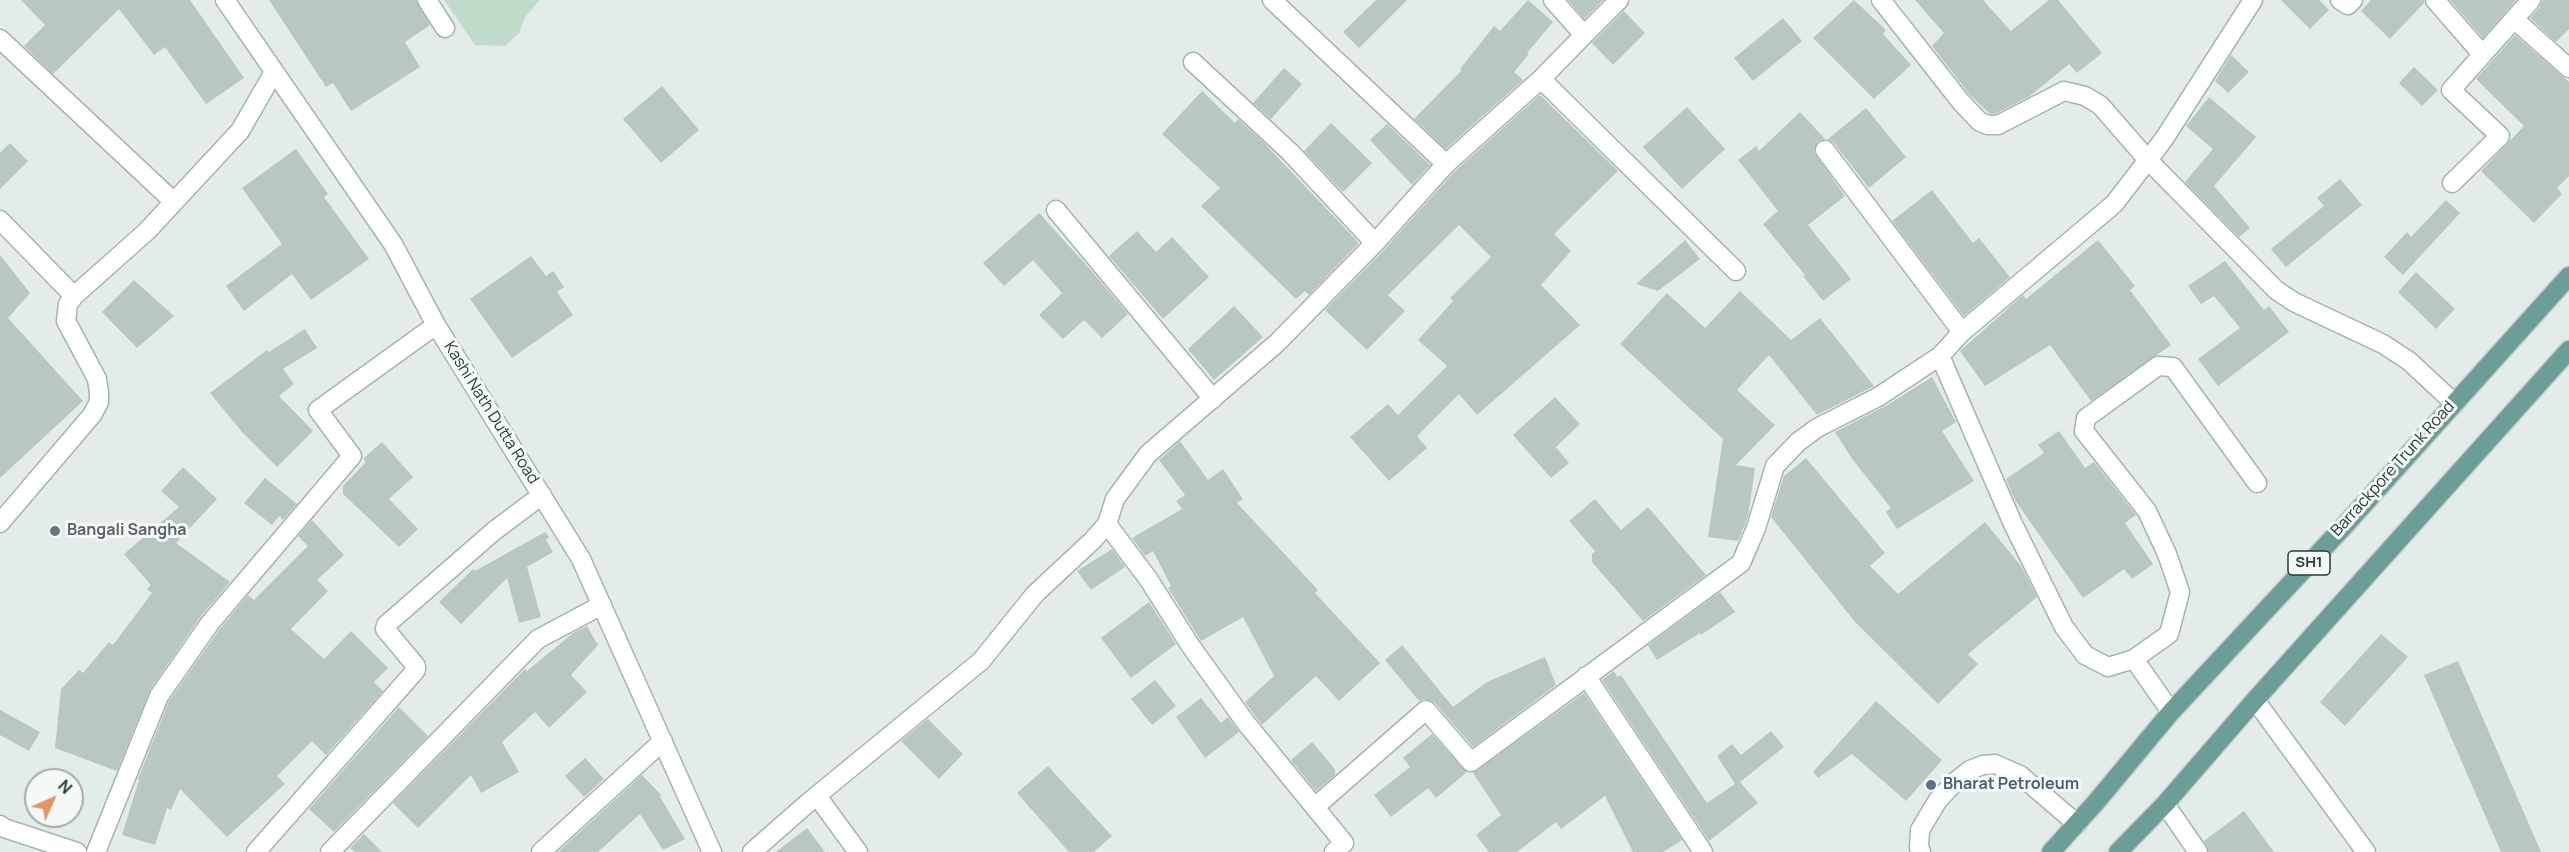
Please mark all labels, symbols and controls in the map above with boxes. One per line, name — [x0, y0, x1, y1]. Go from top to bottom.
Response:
street label: Kashi Nath Dutta Road — [439, 338, 543, 488]
street label: Barrackpore Trunk Road — [2327, 397, 2459, 541]
place label: Bangali Sangha — [67, 521, 186, 541]
marker: Bangali Sangha — [48, 524, 62, 538]
road number: SH1 — [2288, 551, 2330, 575]
north arrow — [24, 768, 84, 828]
text: N — [53, 775, 77, 799]
place label: Bharat Petroleum — [1943, 775, 2079, 795]
marker: Bharat Petroleum — [1924, 778, 1938, 792]

